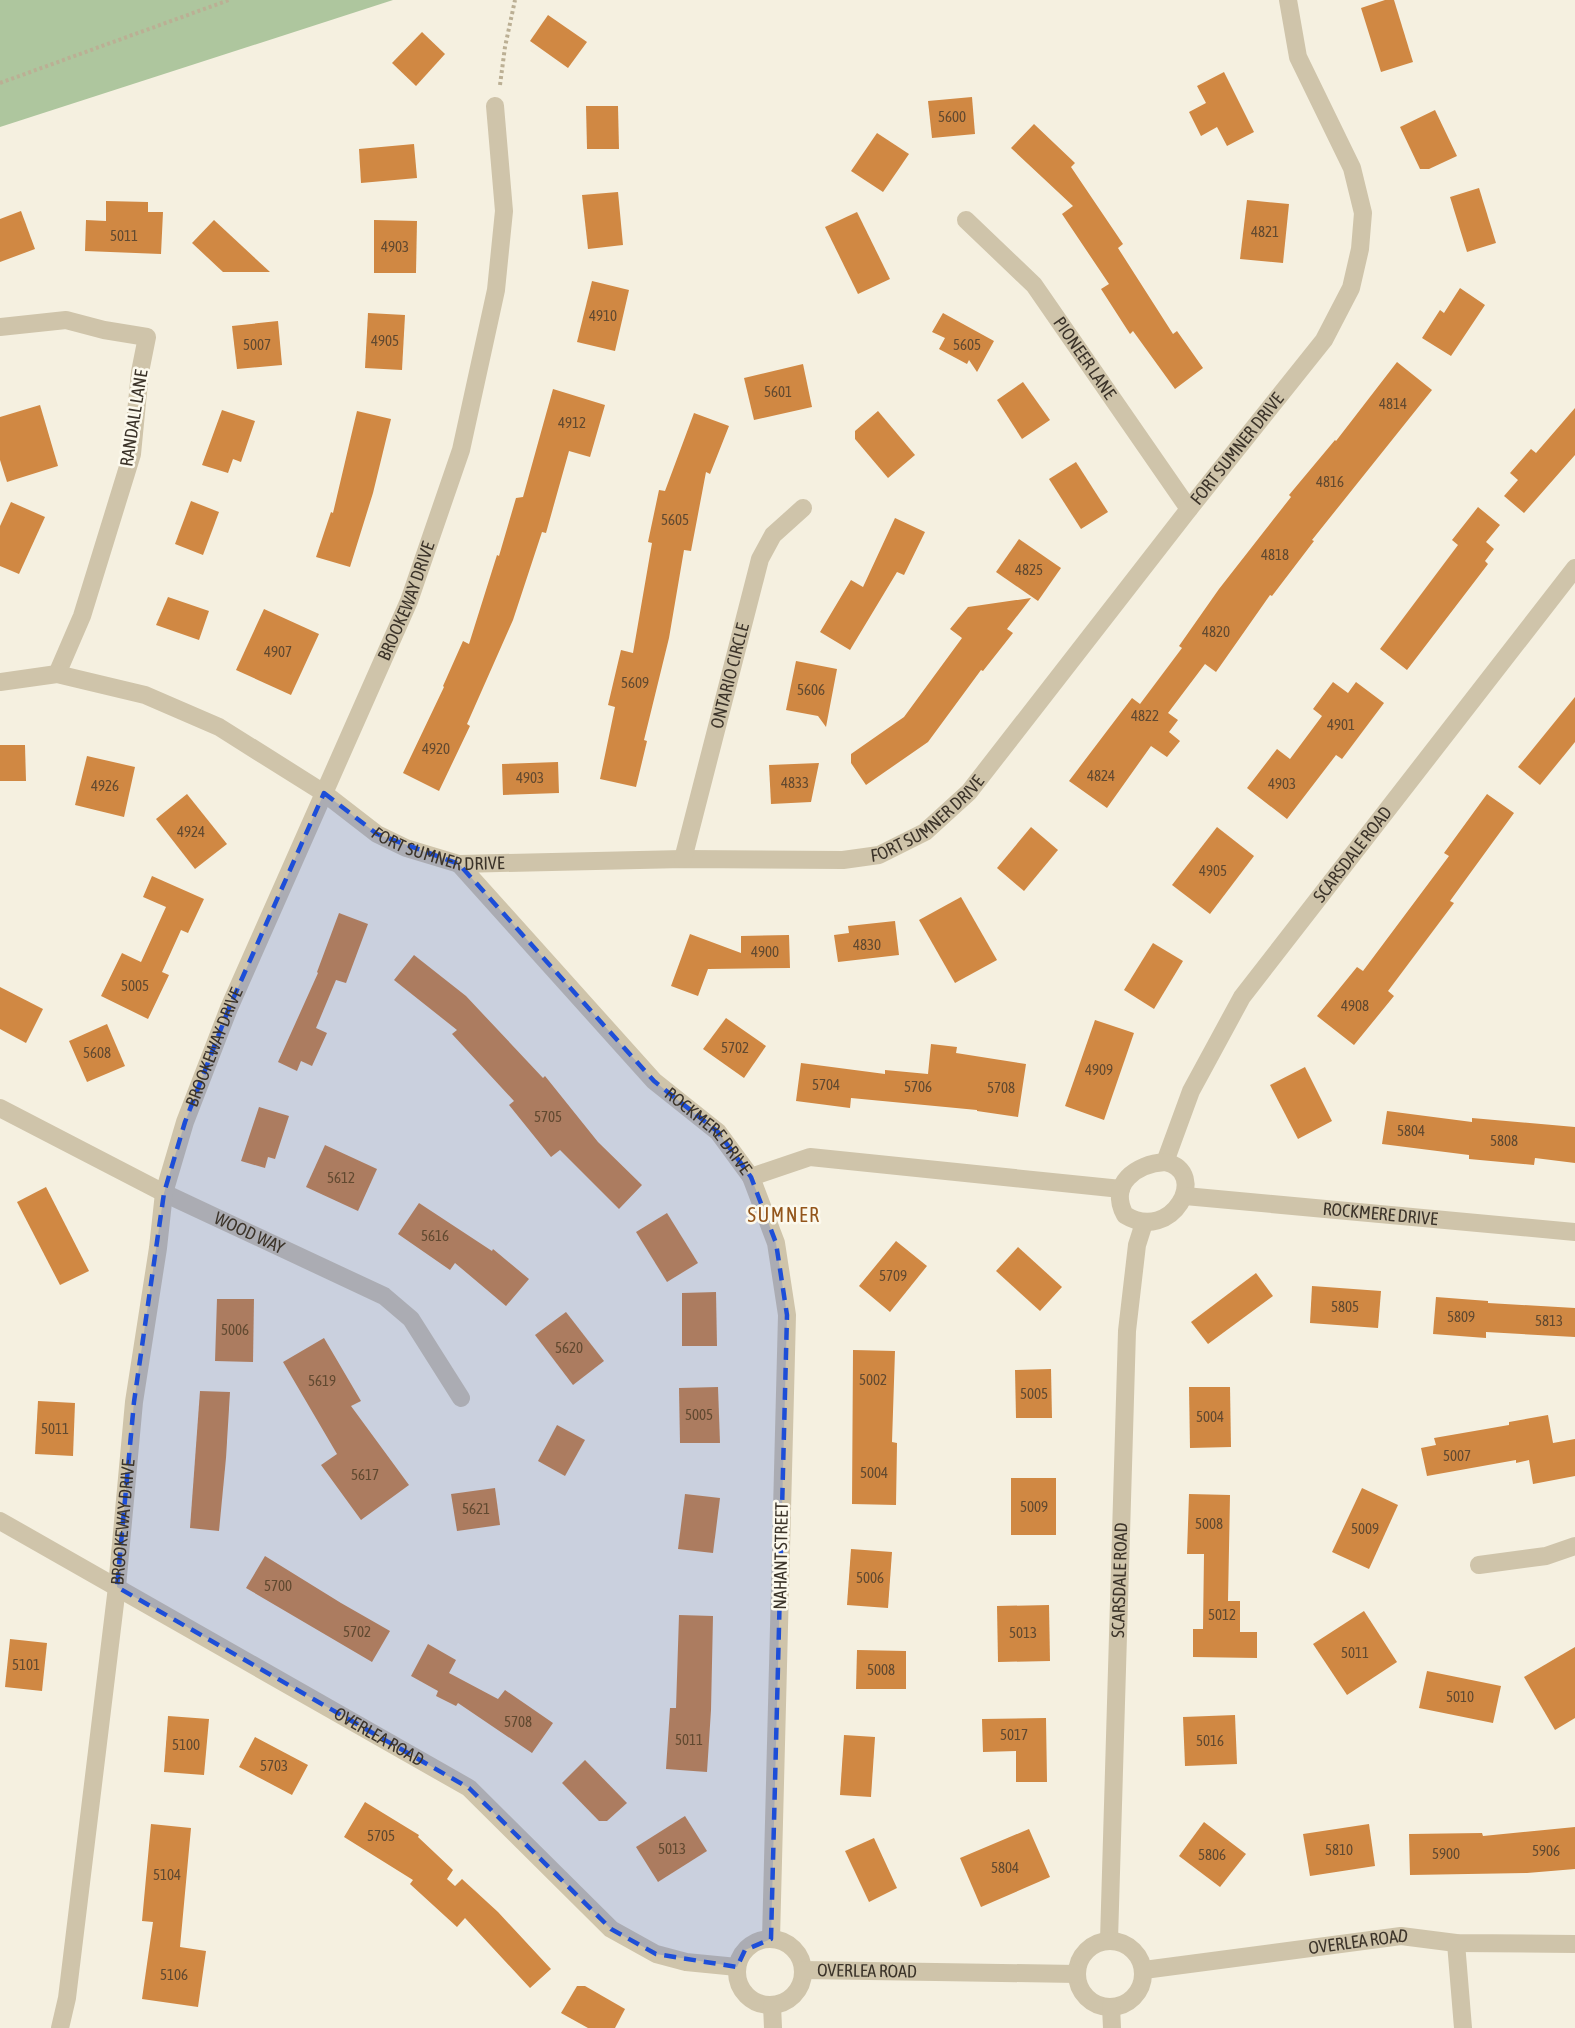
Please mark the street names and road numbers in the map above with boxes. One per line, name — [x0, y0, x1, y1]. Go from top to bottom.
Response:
street label: PIONEER LANE — [1049, 313, 1121, 403]
street label: RANDALL LANE — [115, 368, 152, 468]
street label: FORT SUMNER DRIVE — [1186, 388, 1288, 509]
street label: BROOKEWAY DRIVE — [373, 538, 439, 664]
street label: ONTARIO CIRCLE — [706, 621, 753, 731]
street label: FORT SUMNER DRIVE — [869, 771, 988, 866]
street label: SCARSDALE ROAD — [1309, 802, 1396, 906]
street label: FORT SUMNER DRIVE — [367, 823, 505, 874]
street label: BROOKEWAY DRIVE — [181, 984, 247, 1110]
street label: ROCKMERE DRIVE — [661, 1083, 757, 1179]
street label: ROCKMERE DRIVE — [1322, 1198, 1439, 1229]
street label: WOOD WAY — [211, 1207, 288, 1258]
street label: BROOKEWAY DRIVE — [106, 1458, 139, 1586]
street label: NAHANT STREET — [769, 1502, 792, 1610]
street label: SCARSDALE ROAD — [1107, 1522, 1131, 1638]
street label: OVERLEA ROAD — [330, 1702, 428, 1770]
street label: OVERLEA ROAD — [1307, 1925, 1409, 1958]
street label: OVERLEA ROAD — [817, 1959, 917, 1982]

